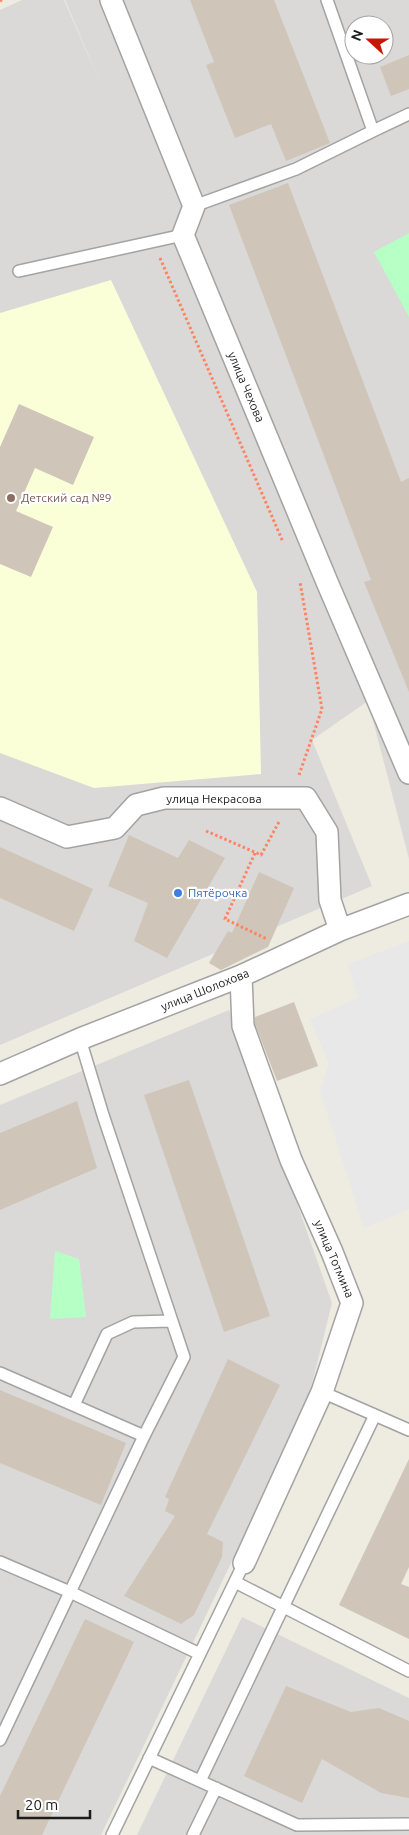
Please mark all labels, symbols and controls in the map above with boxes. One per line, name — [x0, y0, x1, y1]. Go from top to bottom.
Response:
north arrow — [344, 15, 394, 65]
text: N — [348, 28, 366, 43]
street label: улица Чехова — [226, 350, 267, 424]
place label: Детский сад №9 — [21, 491, 112, 504]
marker: Детский сад №9 — [5, 492, 17, 504]
street label: улица Некрасова — [166, 792, 262, 805]
place label: Пятёрочка — [188, 886, 247, 899]
marker: Пятёрочка — [172, 887, 184, 899]
street label: улица Шолохова — [159, 966, 251, 1013]
street label: улица Тотмина — [312, 1218, 357, 1300]
scale bar — [18, 1788, 90, 1820]
text: 20 m — [25, 1796, 58, 1813]

